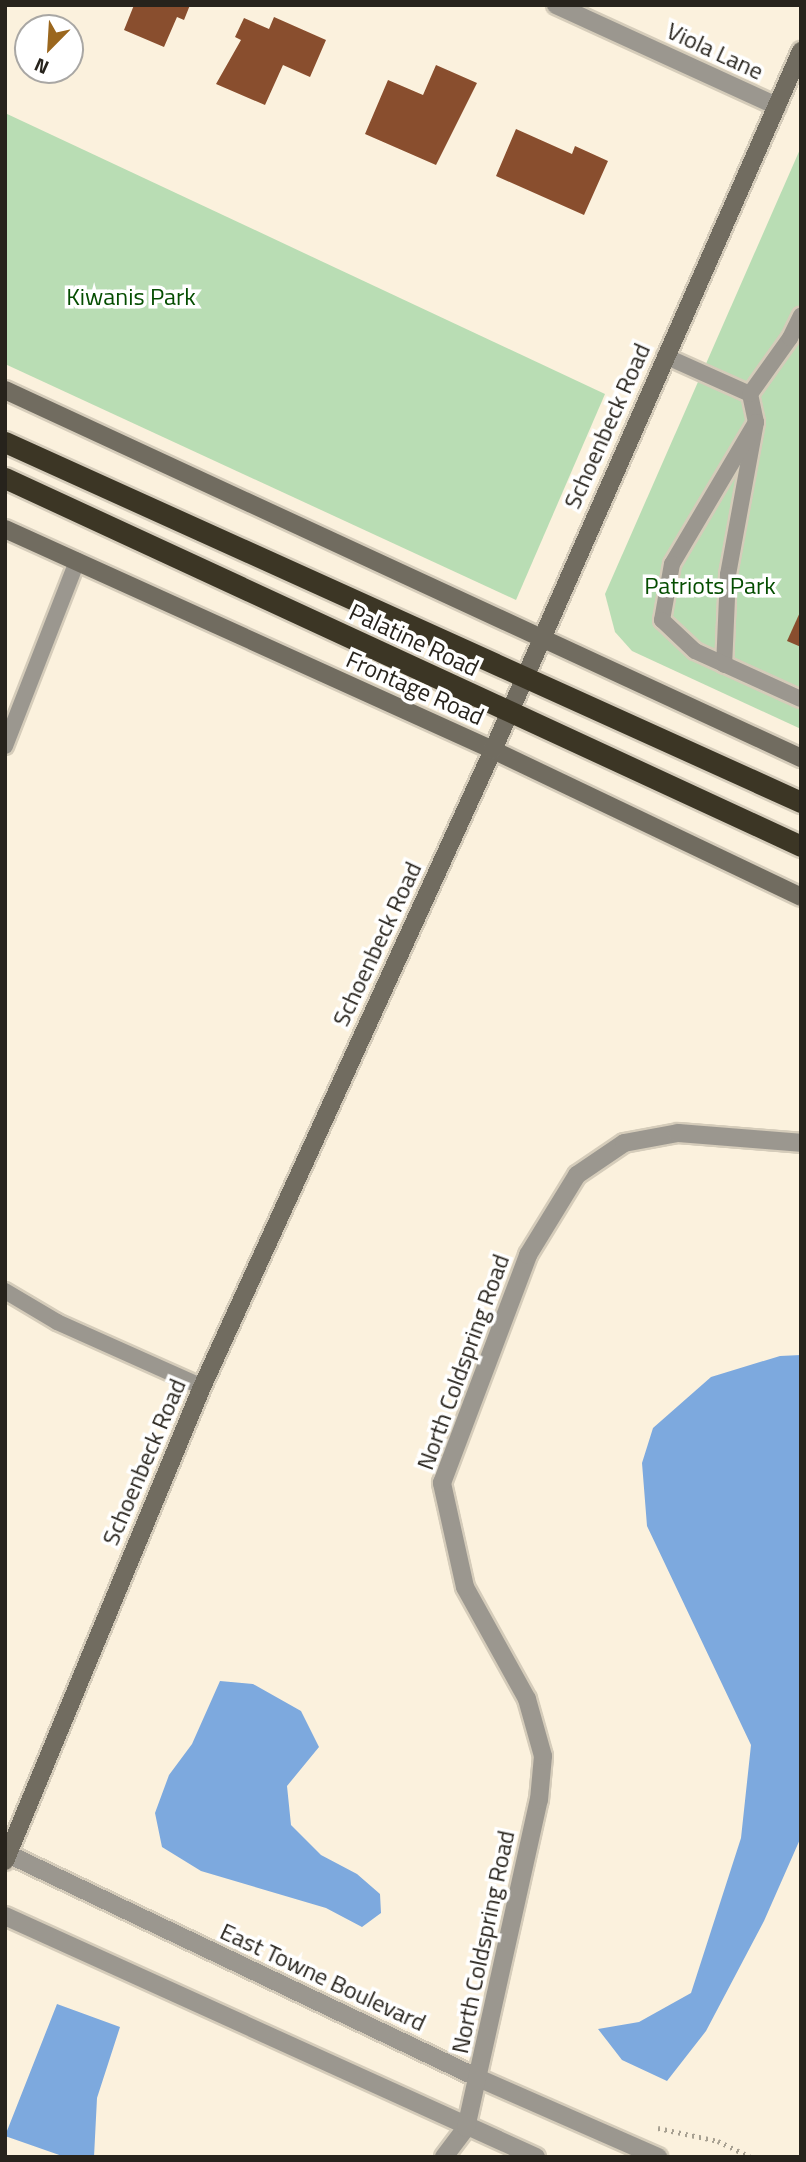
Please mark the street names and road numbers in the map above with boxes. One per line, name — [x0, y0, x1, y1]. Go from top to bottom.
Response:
street label: Viola Lane — [662, 16, 768, 86]
street label: Schoenbeck Road — [558, 339, 656, 513]
street label: Palatine Road — [345, 597, 483, 683]
street label: Frontage Road — [342, 645, 488, 731]
street label: Schoenbeck Road — [326, 857, 428, 1031]
street label: North Coldspring Road — [411, 1250, 515, 1474]
street label: Schoenbeck Road — [96, 1374, 192, 1550]
street label: North Coldspring Road — [445, 1828, 521, 2056]
street label: East Towne Boulevard — [216, 1917, 430, 2037]

